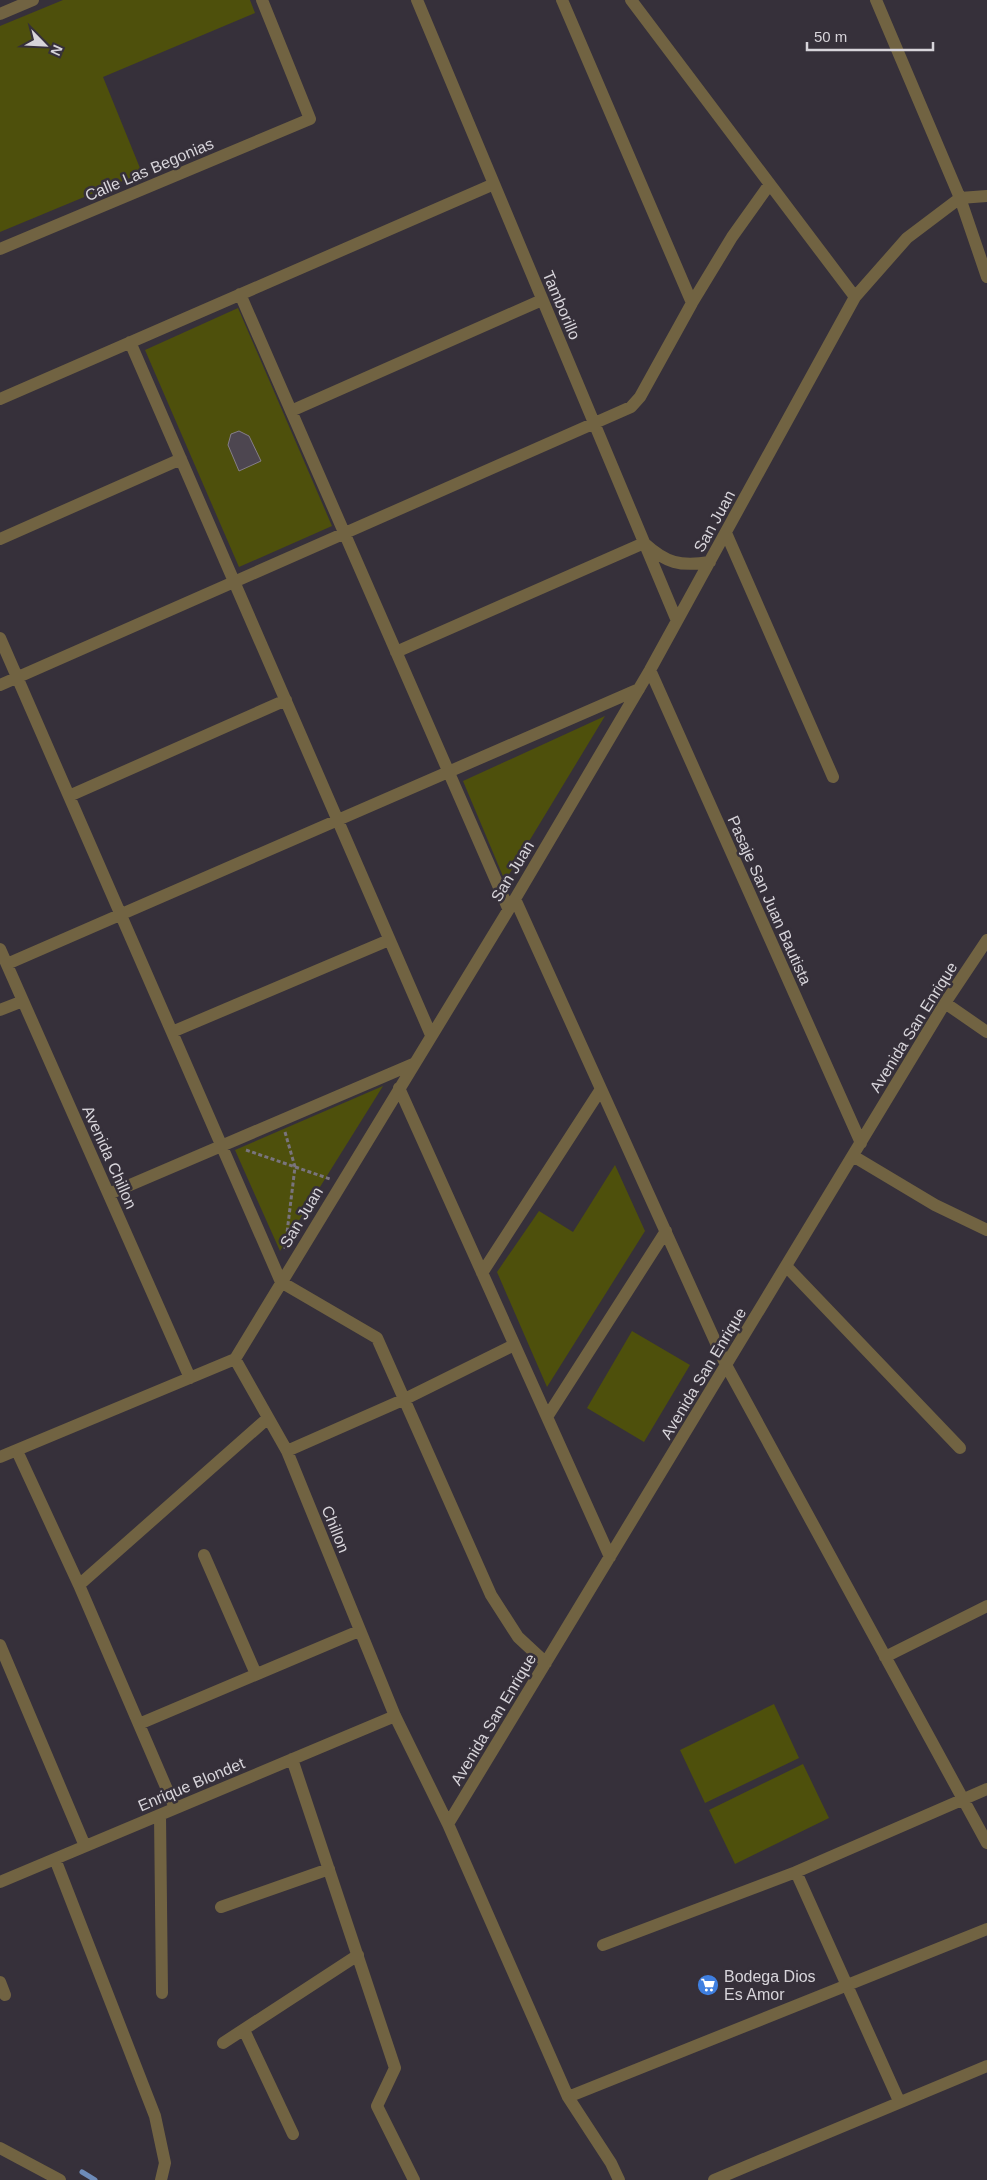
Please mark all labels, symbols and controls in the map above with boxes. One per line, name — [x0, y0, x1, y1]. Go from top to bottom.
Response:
north arrow — [20, 20, 70, 70]
scale bar — [807, 20, 933, 52]
text: 50 m — [814, 28, 847, 45]
text: N — [48, 42, 66, 58]
street label: Calle Las Begonias — [82, 135, 216, 204]
street label: Tamborillo — [539, 268, 584, 342]
street label: San Juan — [691, 488, 738, 555]
street label: Pasaje San Juan Bautista — [725, 813, 815, 987]
street label: San Juan — [488, 838, 537, 905]
street label: Avenida San Enrique — [866, 959, 960, 1095]
street label: Avenida Chillon — [79, 1103, 140, 1211]
street label: San Juan — [277, 1184, 326, 1251]
street label: Avenida San Enrique — [658, 1304, 749, 1442]
street label: Chillon — [318, 1503, 353, 1555]
street label: Avenida San Enrique — [448, 1650, 539, 1788]
street label: Enrique Blondet — [135, 1754, 247, 1815]
place label: Bodega Dios Es Amor — [724, 1968, 816, 2003]
supermarket icon: Bodega Dios Es Amor — [696, 1973, 720, 1997]

